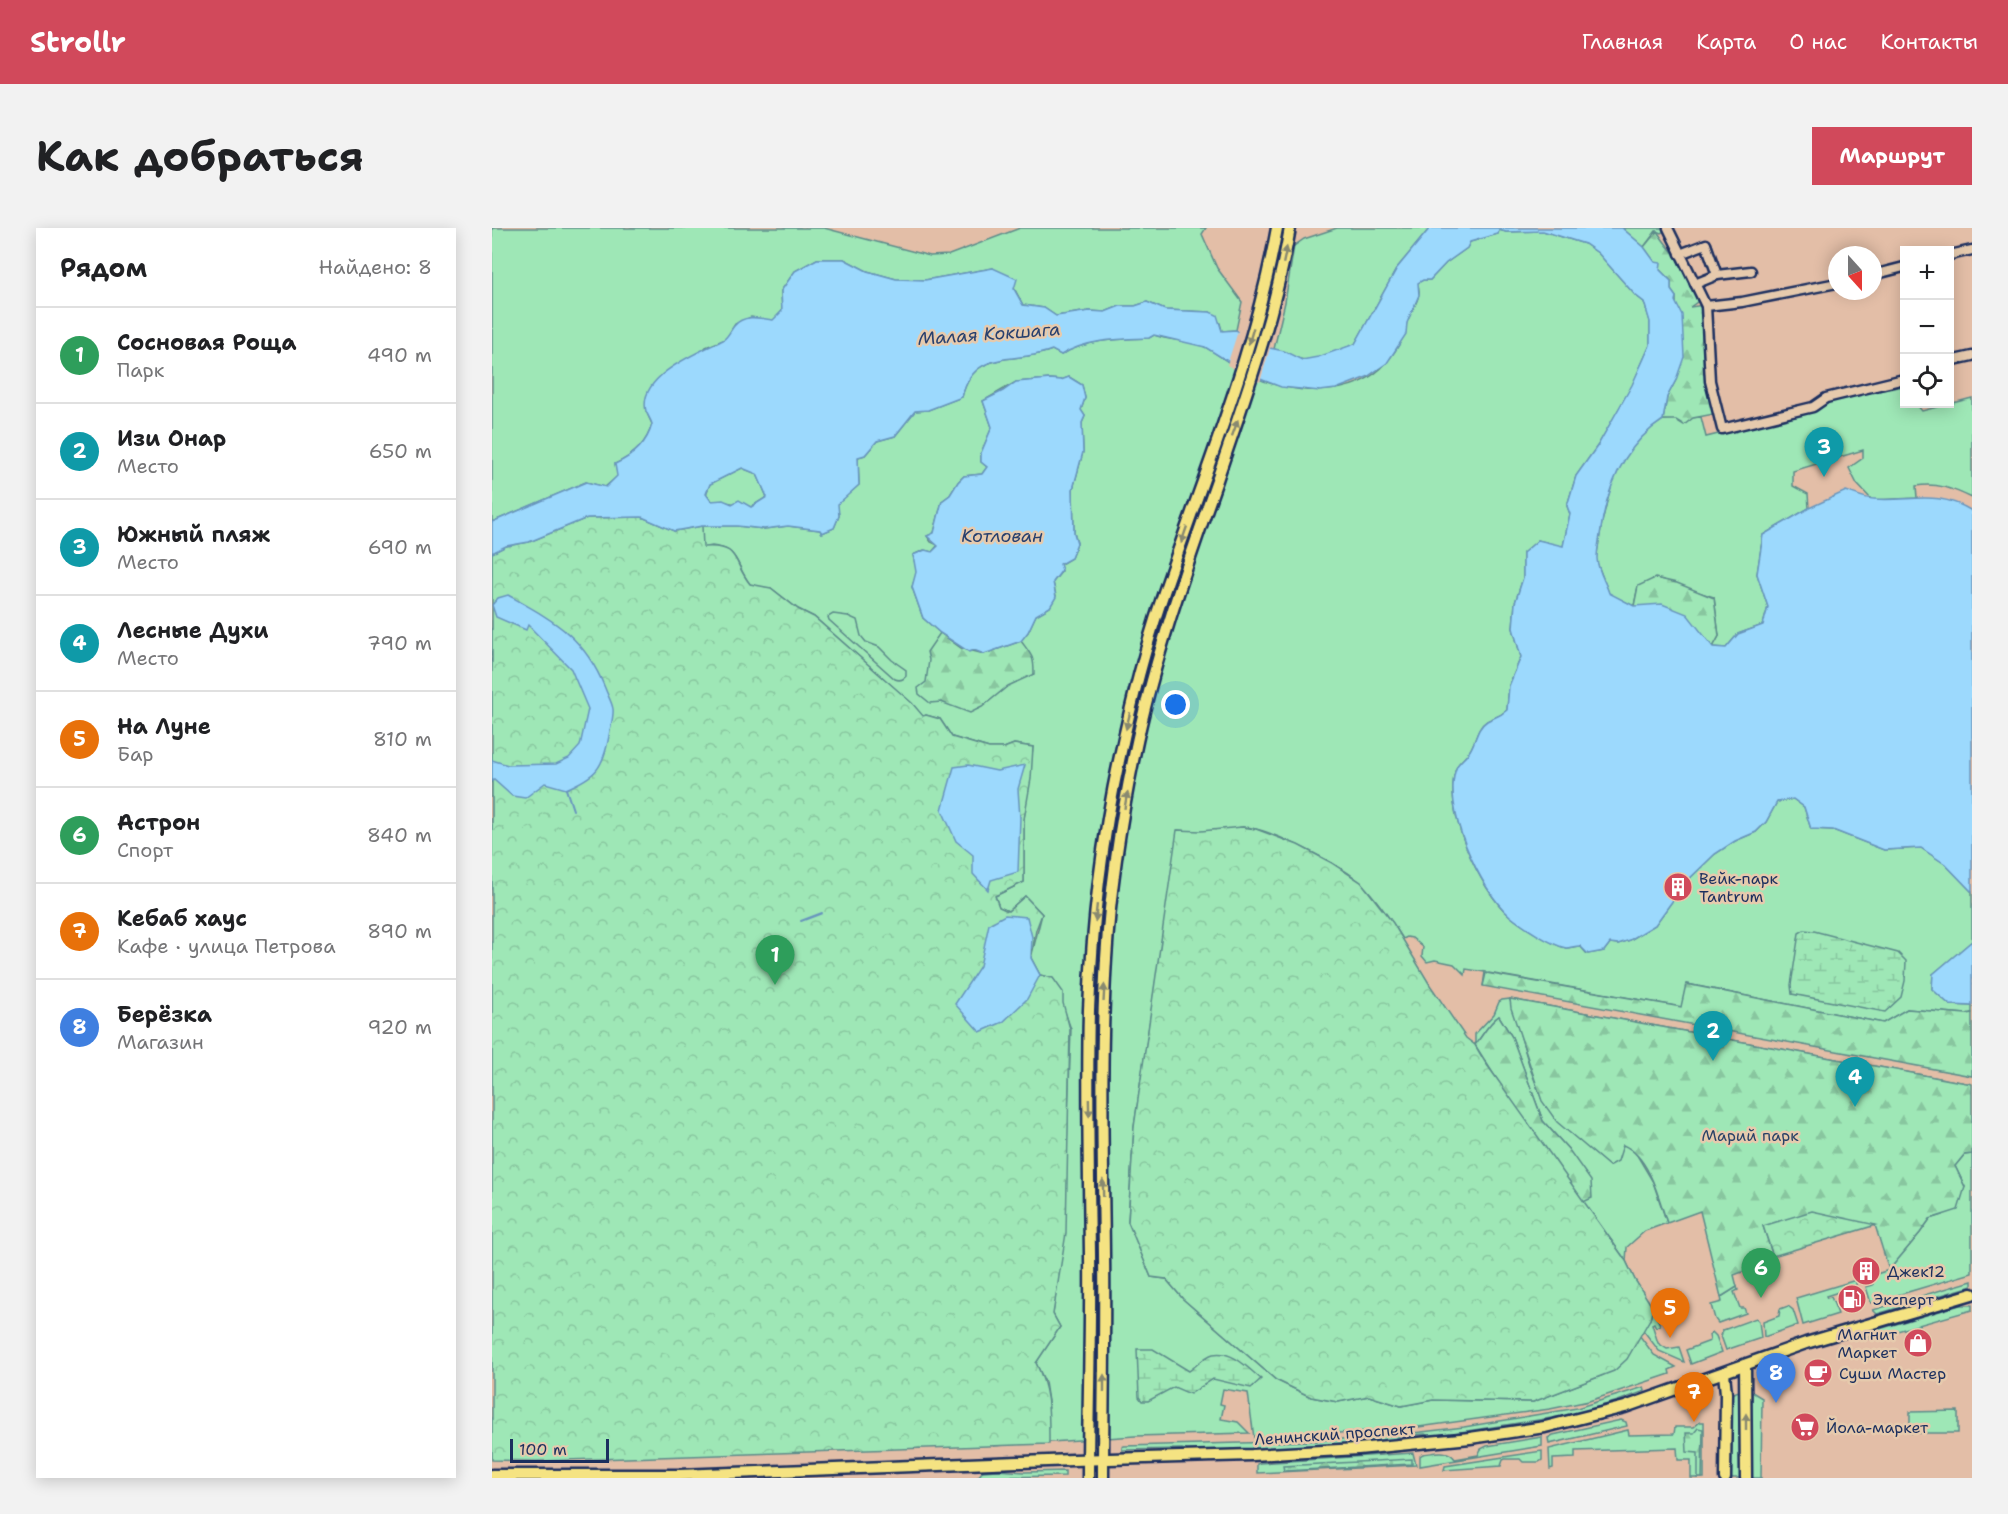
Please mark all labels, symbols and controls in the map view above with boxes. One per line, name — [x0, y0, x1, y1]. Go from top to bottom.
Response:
text: Strollr — [30, 23, 126, 61]
text: Главная — [1582, 28, 1663, 56]
text: Карта — [1696, 28, 1756, 56]
text: О нас — [1789, 28, 1847, 56]
text: Контакты — [1880, 28, 1978, 56]
button: Маршрут — [1812, 127, 1972, 185]
text: Как добраться — [36, 128, 364, 184]
one-way arrow — [1281, 245, 1290, 264]
north arrow — [1828, 246, 1882, 300]
map controls — [1900, 246, 1954, 408]
button: + — [1900, 246, 1954, 300]
text: Рядом — [60, 250, 147, 285]
text: Найдено: 8 — [319, 254, 432, 280]
button: − — [1900, 300, 1954, 354]
water label: Малая Кокшага — [917, 317, 1061, 351]
one-way arrow — [1246, 326, 1256, 345]
text: Сосновая Роща — [117, 328, 297, 357]
text: 1 — [75, 342, 84, 368]
text: 490 m — [367, 342, 432, 368]
button: locate — [1900, 354, 1954, 408]
text: Парк — [117, 357, 164, 383]
one-way arrow — [1231, 419, 1241, 437]
text: Изи Онар — [117, 424, 226, 453]
pin: 3 — [1804, 428, 1844, 477]
text: 2 — [73, 438, 87, 464]
text: 650 m — [369, 438, 432, 464]
text: Место — [117, 453, 179, 479]
text: Южный пляж — [117, 520, 270, 549]
water label: Котлован — [961, 524, 1043, 548]
one-way arrow — [1179, 526, 1188, 544]
text: 3 — [73, 534, 87, 560]
text: 690 m — [368, 534, 432, 560]
text: Место — [117, 549, 179, 575]
text: Лесные Духи — [117, 616, 268, 645]
text: 4 — [73, 630, 87, 656]
text: 790 m — [367, 630, 432, 656]
text: Место — [117, 645, 179, 671]
your location — [1161, 690, 1190, 719]
text: На Луне — [117, 712, 211, 741]
one-way arrow — [1122, 712, 1132, 730]
text: 5 — [73, 726, 86, 752]
text: 810 m — [373, 726, 432, 752]
text: Бар — [117, 741, 154, 767]
one-way arrow — [1122, 790, 1131, 809]
text: Астрон — [117, 808, 200, 837]
text: 6 — [73, 822, 87, 848]
text: 840 m — [367, 822, 432, 848]
text: Спорт — [117, 837, 173, 863]
place label: Вейк-парк Tantrum — [1699, 868, 1779, 907]
building icon: Вейк-парк Tantrum — [1662, 871, 1694, 903]
text: Кебаб хаус — [117, 904, 247, 933]
one-way arrow — [1091, 904, 1101, 923]
text: 7 — [73, 918, 87, 944]
text: 890 m — [367, 918, 432, 944]
text: Кафе · улица Петрова — [117, 933, 336, 959]
pin: 1 — [756, 936, 794, 985]
one-way arrow — [1099, 984, 1108, 1003]
text: Берёзка — [117, 1000, 212, 1029]
pin: 2 — [1694, 1012, 1732, 1061]
text: 8 — [73, 1014, 87, 1040]
text: 920 m — [368, 1014, 432, 1040]
text: Магазин — [117, 1029, 204, 1055]
pin: 4 — [1836, 1058, 1874, 1107]
one-way arrow — [1084, 1099, 1094, 1118]
park label: Марий парк — [1701, 1125, 1799, 1146]
one-way arrow — [1099, 1179, 1108, 1198]
pin: 6 — [1742, 1248, 1780, 1298]
building icon: Джек12 — [1850, 1255, 1882, 1287]
place label: Джек12 — [1887, 1261, 1945, 1282]
fuel station icon: Эксперт — [1836, 1283, 1868, 1315]
pin: 5 — [1650, 1288, 1690, 1338]
place label: Эксперт — [1873, 1289, 1935, 1310]
place label: Магнит Маркет — [1837, 1324, 1898, 1363]
shop icon: Магнит Маркет — [1902, 1327, 1934, 1359]
pin: 8 — [1756, 1354, 1796, 1403]
cafe icon: Суши Мастер — [1802, 1357, 1834, 1389]
place label: Суши Мастер — [1839, 1363, 1946, 1384]
pin: 7 — [1674, 1372, 1714, 1422]
one-way arrow — [1099, 1374, 1108, 1393]
supermarket icon: Йола-маркет — [1789, 1411, 1821, 1443]
one-way arrow — [1741, 1412, 1751, 1431]
place label: Йола-маркет — [1826, 1417, 1929, 1438]
street label: Ленинский проспект — [1254, 1418, 1417, 1450]
scale bar — [510, 1436, 609, 1464]
text: 100 m — [519, 1439, 567, 1460]

